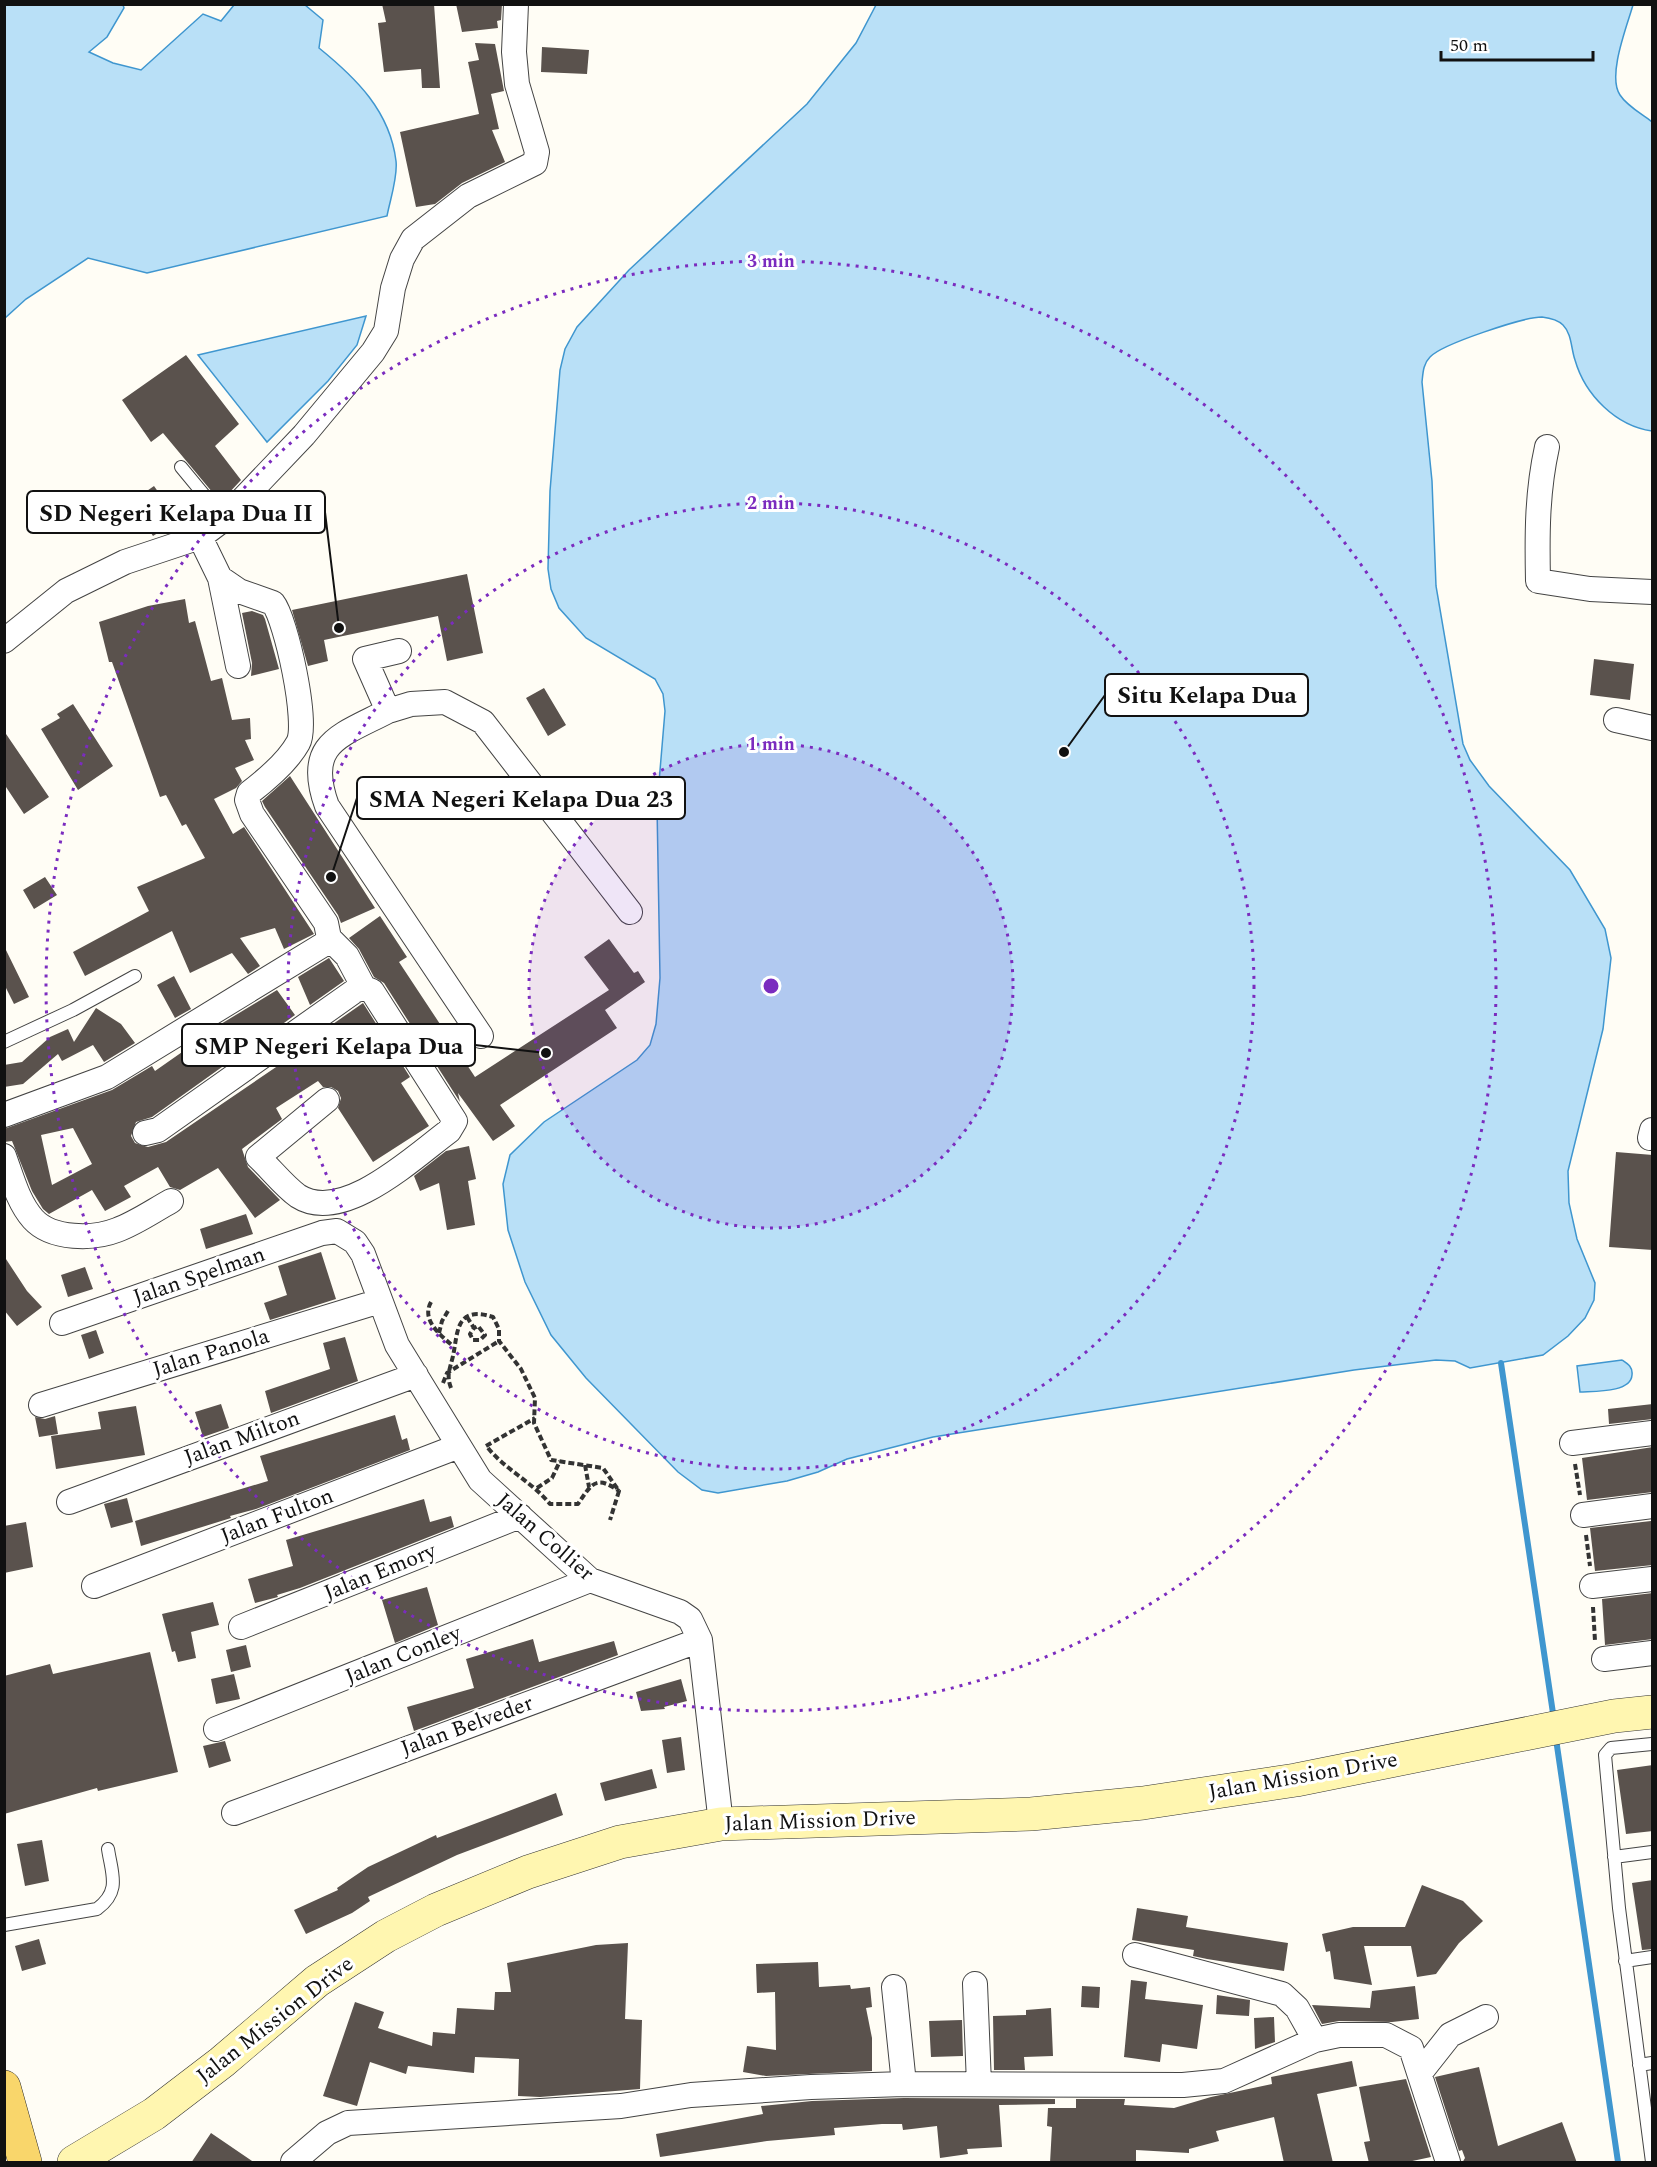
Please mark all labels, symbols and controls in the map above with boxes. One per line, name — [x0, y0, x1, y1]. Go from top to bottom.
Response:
scale bar — [1441, 24, 1592, 62]
text: 50 m — [1450, 32, 1488, 59]
text: 3 min — [747, 248, 795, 275]
text: 2 min — [747, 490, 795, 517]
callout: SD Negeri Kelapa Dua II — [27, 491, 325, 533]
text: SD Negeri Kelapa Dua II — [39, 496, 313, 532]
callout: Situ Kelapa Dua — [1105, 674, 1308, 716]
text: Situ Kelapa Dua — [1117, 678, 1297, 714]
text: 1 min — [747, 731, 795, 758]
callout: SMA Negeri Kelapa Dua 23 — [357, 777, 685, 819]
text: SMA Negeri Kelapa Dua 23 — [369, 782, 673, 818]
centre of rings — [761, 976, 781, 996]
callout: SMP Negeri Kelapa Dua — [182, 1024, 475, 1066]
text: SMP Negeri Kelapa Dua — [195, 1029, 464, 1065]
street label: Jalan Spelman — [128, 1238, 270, 1314]
street label: Jalan Panola — [149, 1320, 274, 1386]
street label: Jalan Milton — [179, 1402, 305, 1474]
street label: Jalan Fulton — [216, 1479, 338, 1553]
street label: Jalan Collier — [488, 1485, 602, 1589]
street label: Jalan Emory — [319, 1534, 442, 1610]
street label: Jalan Conley — [340, 1616, 467, 1693]
street label: Jalan Belveder — [396, 1687, 538, 1765]
street label: Jalan Mission Drive — [1206, 1743, 1400, 1809]
street label: Jalan Mission Drive — [724, 1801, 916, 1841]
street label: Jalan Mission Drive — [189, 1948, 361, 2092]

